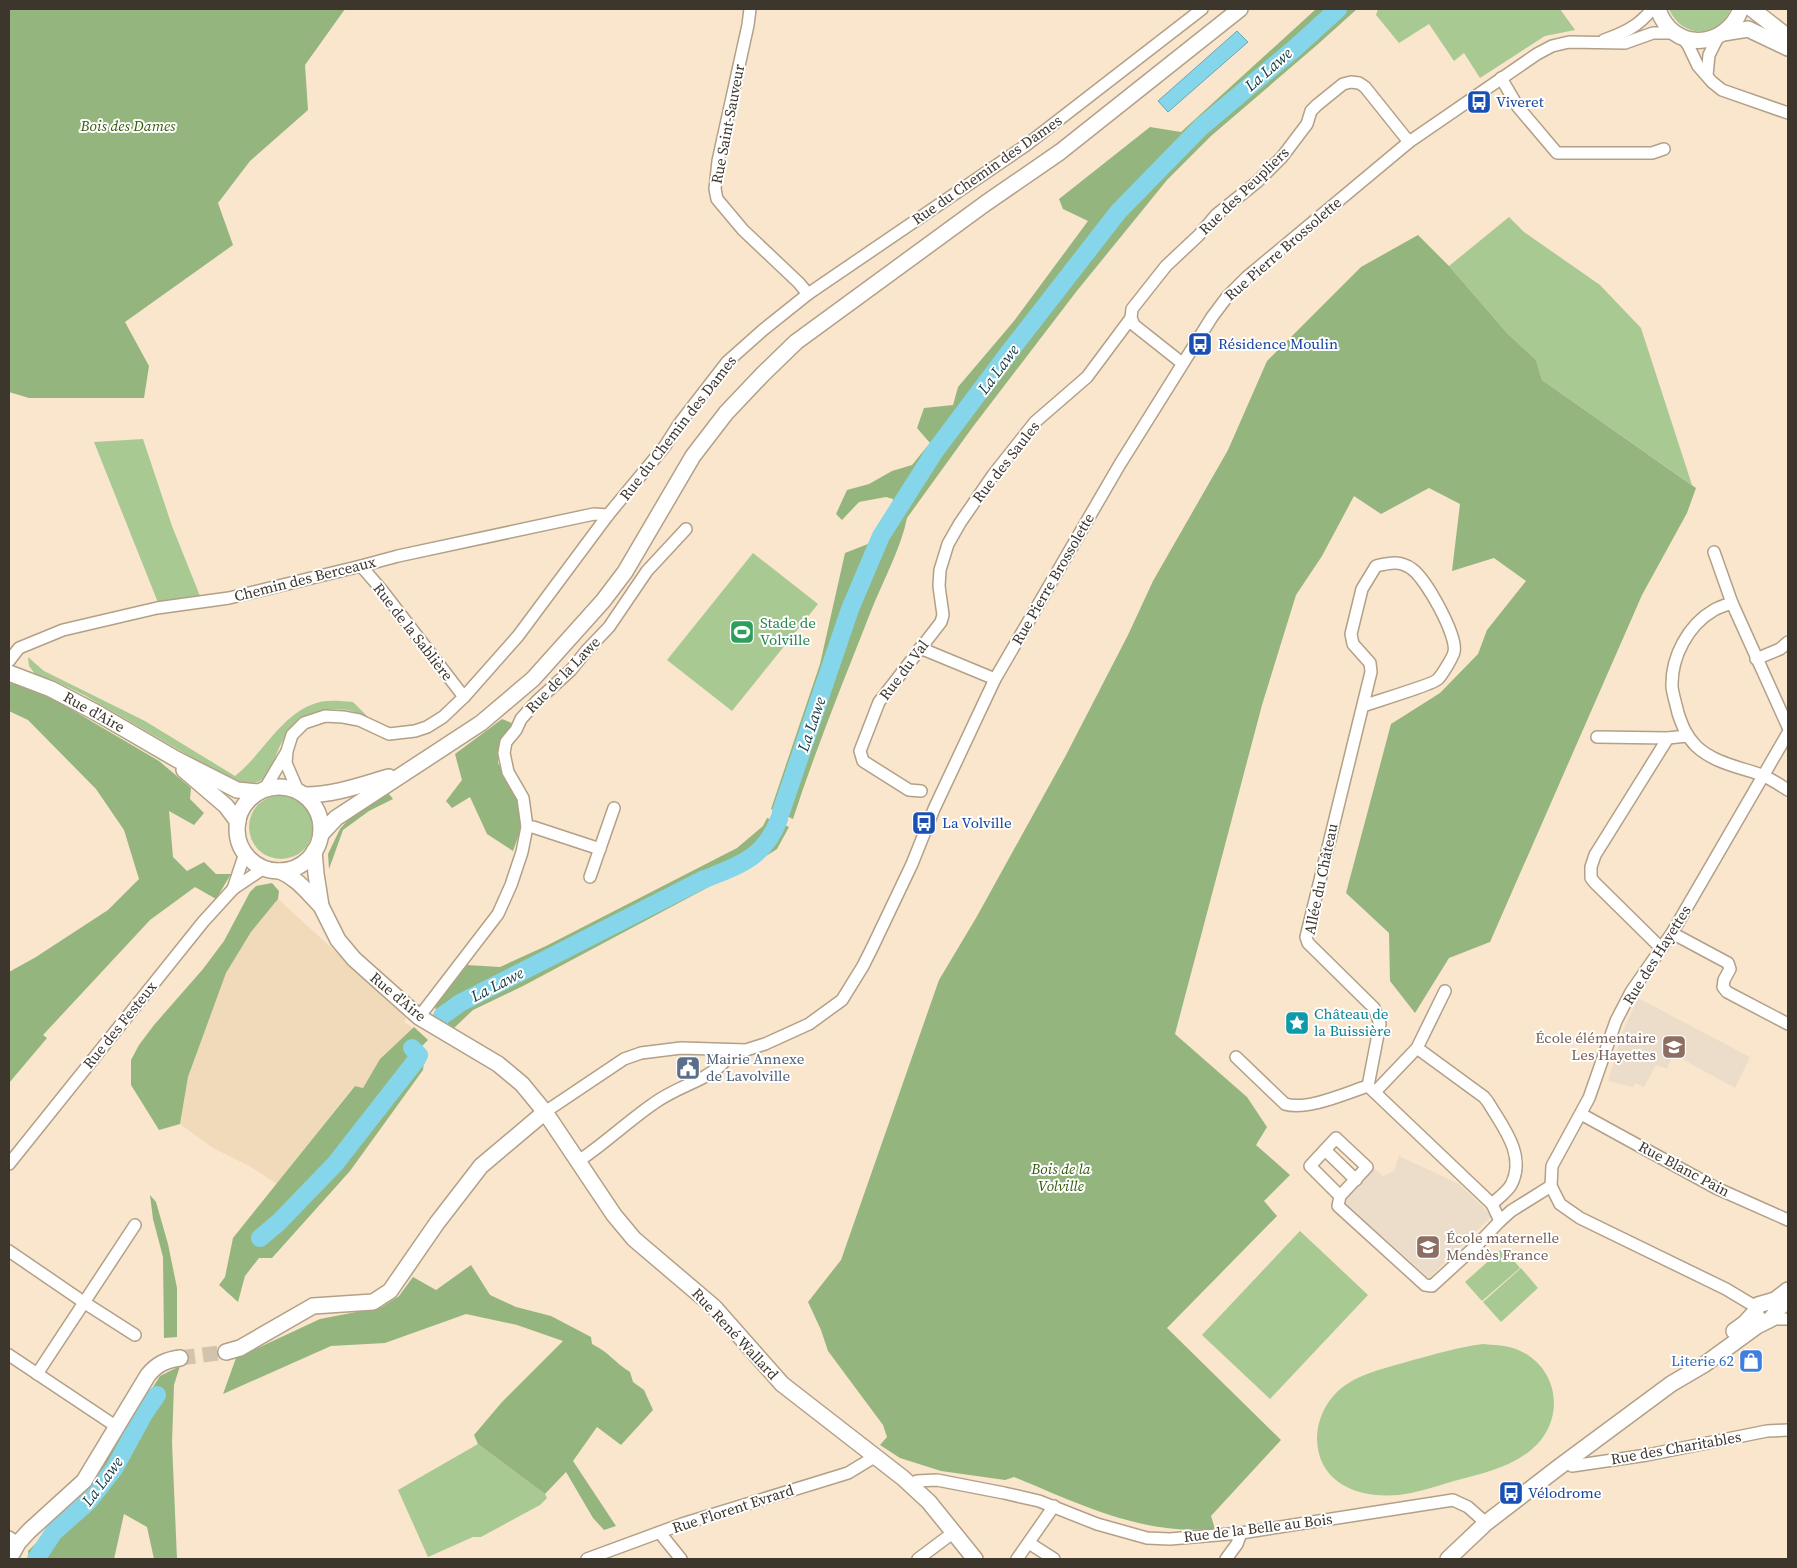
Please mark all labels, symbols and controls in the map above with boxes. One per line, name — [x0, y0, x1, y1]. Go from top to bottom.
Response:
water label: La Lawe — [1239, 42, 1297, 96]
street label: Rue Saint-Sauveur — [706, 62, 750, 186]
bus stop icon: Viveret — [1466, 89, 1492, 115]
place label: Viveret — [1496, 91, 1544, 112]
street label: Rue du Chemin des Dames — [908, 110, 1066, 229]
park label: Bois des Dames — [80, 115, 176, 136]
street label: Rue des Peupliers — [1194, 142, 1293, 239]
street label: Rue Pierre Brossolette — [1220, 192, 1346, 305]
bus stop icon: Résidence Moulin — [1187, 331, 1213, 357]
place label: Résidence Moulin — [1218, 333, 1338, 354]
water label: La Lawe — [972, 339, 1024, 399]
street label: Rue du Chemin des Dames — [614, 351, 741, 505]
street label: Rue des Saules — [967, 417, 1044, 507]
street label: Rue Pierre Brossolette — [1006, 509, 1099, 648]
street label: Chemin des Berceaux — [232, 551, 378, 606]
street label: Rue de la Sablière — [369, 578, 458, 685]
place label: Stade de Volville — [760, 612, 816, 650]
sports icon: Stade de Volville — [729, 619, 755, 645]
street label: Rue de la Lawe — [521, 631, 605, 718]
street label: Rue du Val — [874, 635, 934, 704]
street label: Rue d'Aire — [60, 686, 129, 737]
water label: La Lawe — [791, 693, 831, 755]
bus stop icon: La Volville — [911, 810, 937, 836]
place label: La Volville — [942, 812, 1012, 833]
street label: Allée du Château — [1298, 821, 1343, 936]
street label: Rue des Hayettes — [1618, 901, 1696, 1008]
water label: La Lawe — [466, 961, 528, 1007]
street label: Rue d'Aire — [366, 967, 431, 1027]
street label: Rue des Festeux — [78, 976, 161, 1073]
place label: Château de la Buissière — [1314, 1003, 1391, 1041]
place icon: Château de la Buissière — [1284, 1010, 1310, 1036]
place label: École élémentaire Les Hayettes — [1535, 1027, 1656, 1065]
school or university icon: École élémentaire Les Hayettes — [1661, 1034, 1687, 1060]
place label: Mairie Annexe de Lavolville — [706, 1048, 805, 1086]
public building icon: Mairie Annexe de Lavolville — [675, 1055, 701, 1081]
street label: Rue Blanc Pain — [1635, 1136, 1734, 1201]
park label: Bois de la Volville — [1030, 1158, 1091, 1196]
place label: École maternelle Mendès France — [1446, 1227, 1560, 1265]
school or university icon: École maternelle Mendès France — [1415, 1234, 1441, 1260]
street label: Rue René Wallard — [687, 1283, 784, 1384]
shop icon: Literie 62 — [1738, 1348, 1764, 1374]
place label: Literie 62 — [1671, 1350, 1734, 1371]
street label: Rue des Charitables — [1609, 1426, 1743, 1469]
water label: La Lawe — [76, 1451, 128, 1511]
street label: Rue Florent Evrard — [669, 1479, 797, 1538]
bus stop icon: Vélodrome — [1498, 1480, 1524, 1506]
place label: Vélodrome — [1528, 1482, 1602, 1503]
street label: Rue de la Belle au Bois — [1182, 1508, 1334, 1547]

